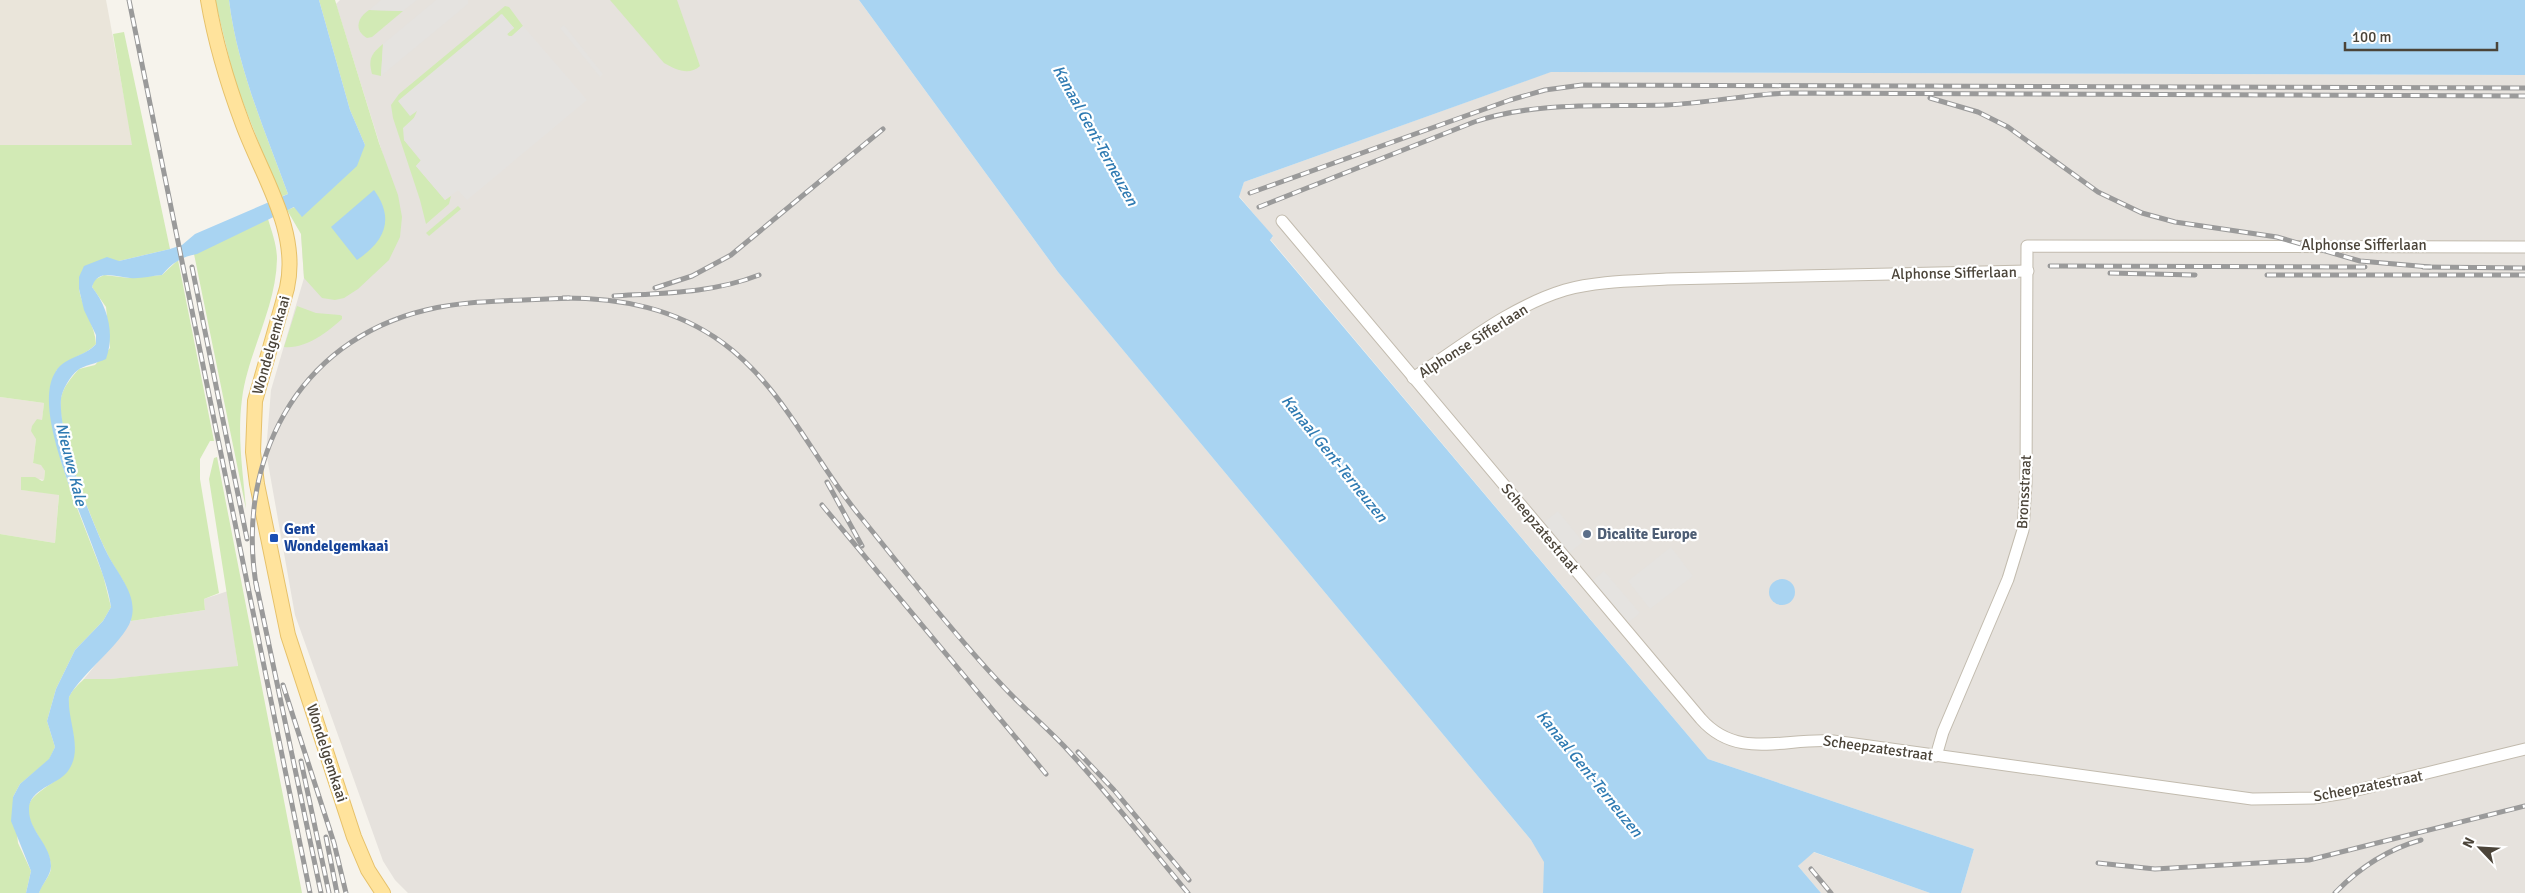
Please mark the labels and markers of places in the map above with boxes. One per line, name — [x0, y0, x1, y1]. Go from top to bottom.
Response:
place label: Gent Wondelgemkaai — [284, 520, 389, 555]
place label: Dicalite Europe — [1597, 525, 1697, 543]
marker: Dicalite Europe — [1581, 528, 1593, 540]
marker: Gent Wondelgemkaai — [268, 532, 280, 544]

